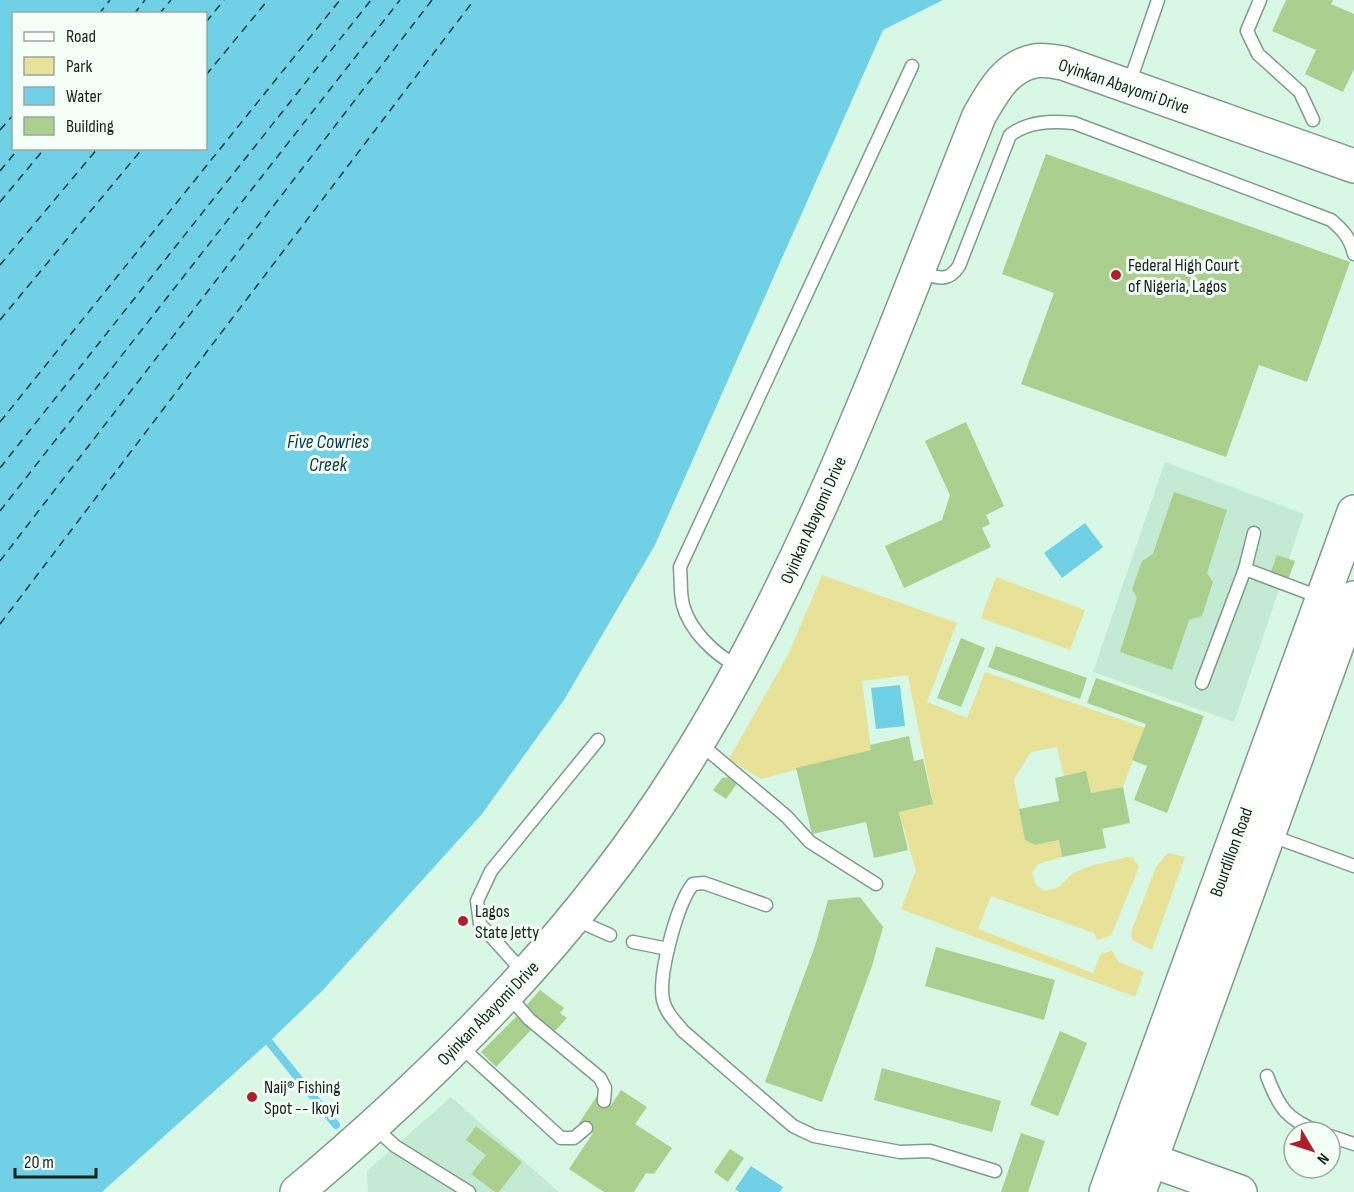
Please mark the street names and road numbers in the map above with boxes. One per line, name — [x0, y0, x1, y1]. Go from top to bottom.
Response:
street label: Oyinkan Abayomi Drive — [1056, 54, 1192, 119]
street label: Oyinkan Abayomi Drive — [776, 453, 851, 587]
street label: Bourdillon Road — [1206, 805, 1257, 900]
street label: Oyinkan Abayomi Drive — [433, 957, 543, 1070]

